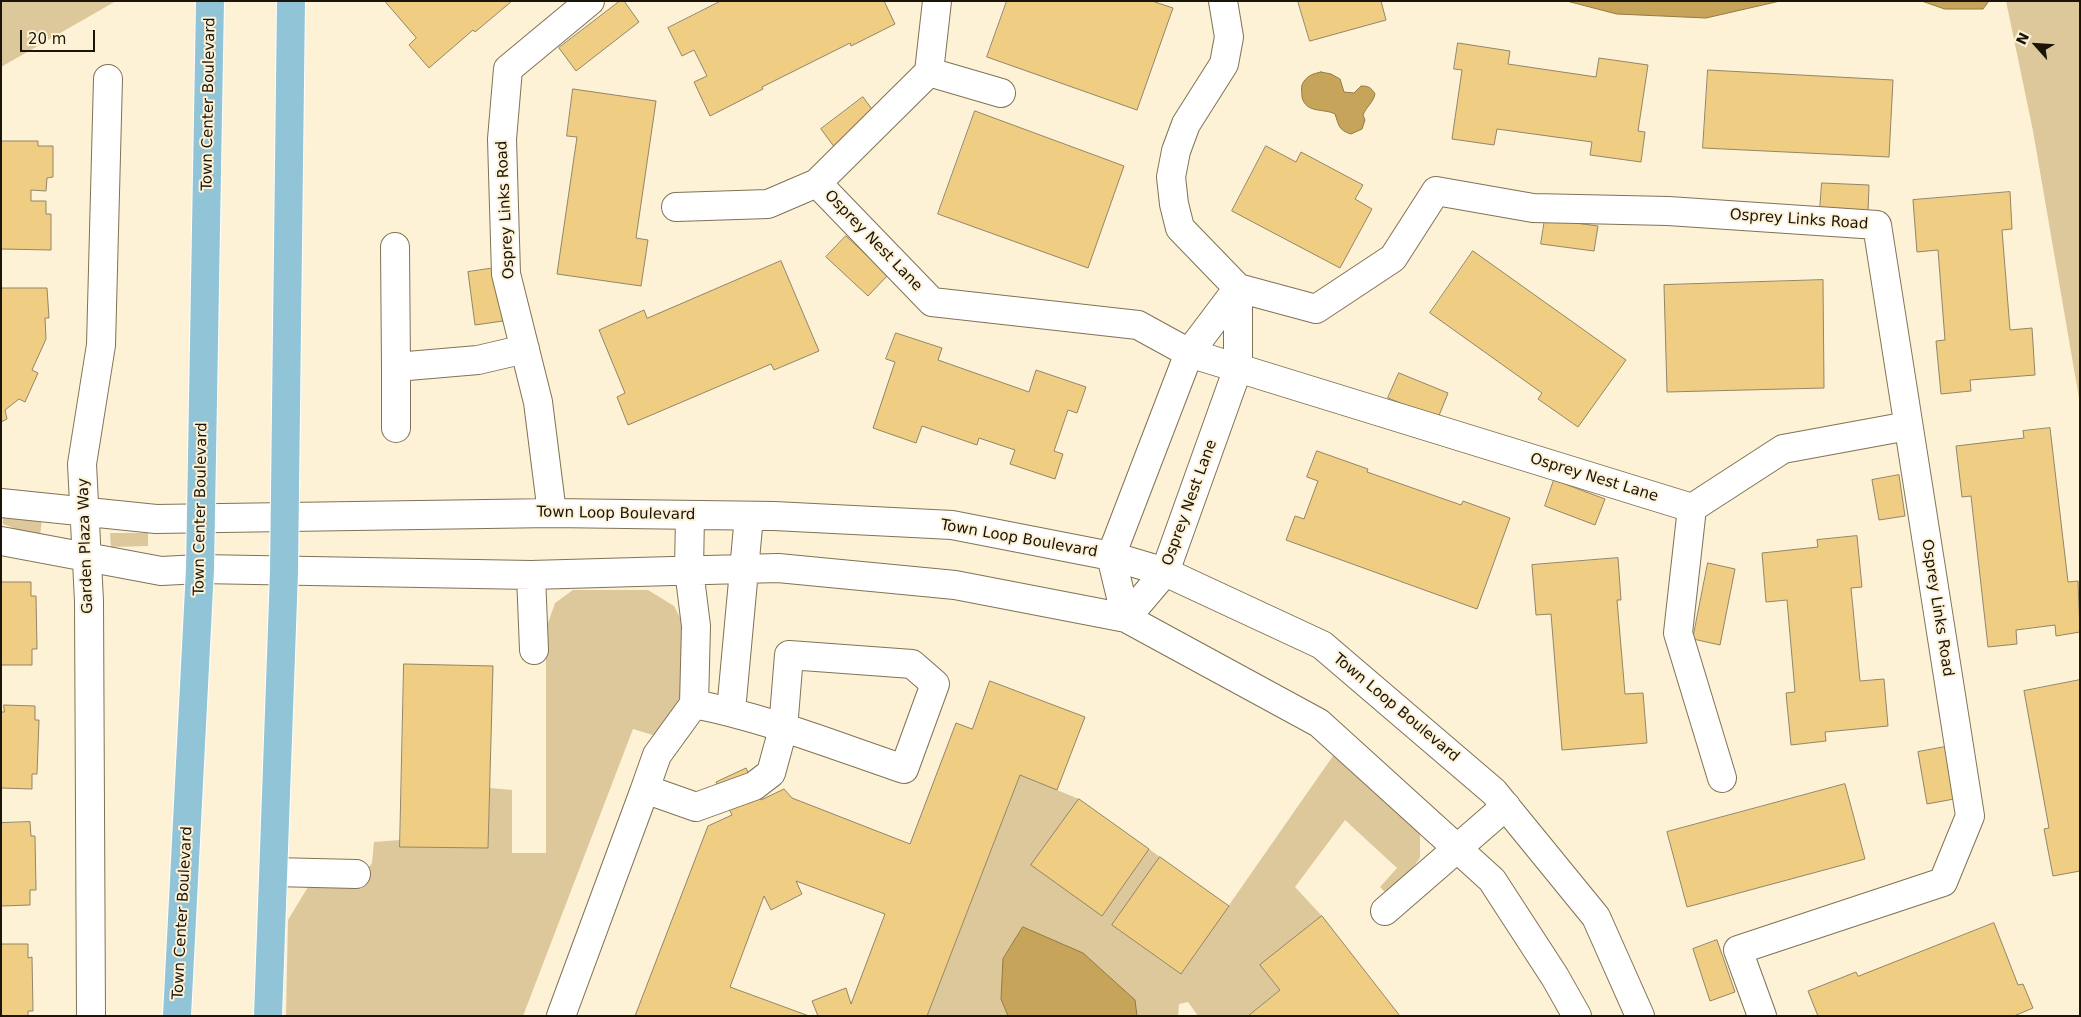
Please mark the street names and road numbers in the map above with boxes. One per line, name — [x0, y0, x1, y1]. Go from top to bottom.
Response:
street label: Town Center Boulevard — [198, 17, 220, 191]
street label: Osprey Links Road — [493, 140, 519, 280]
street label: Osprey Nest Lane — [820, 187, 926, 295]
street label: Osprey Links Road — [1729, 206, 1869, 234]
street label: Town Center Boulevard — [190, 422, 212, 596]
street label: Osprey Nest Lane — [1159, 437, 1221, 569]
street label: Osprey Nest Lane — [1528, 450, 1660, 506]
street label: Garden Plaza Way — [75, 478, 97, 614]
street label: Town Loop Boulevard — [536, 504, 696, 524]
street label: Town Loop Boulevard — [939, 516, 1099, 562]
street label: Osprey Links Road — [1917, 538, 1957, 678]
street label: Town Loop Boulevard — [1329, 650, 1463, 766]
street label: Town Center Boulevard — [169, 826, 197, 1000]

